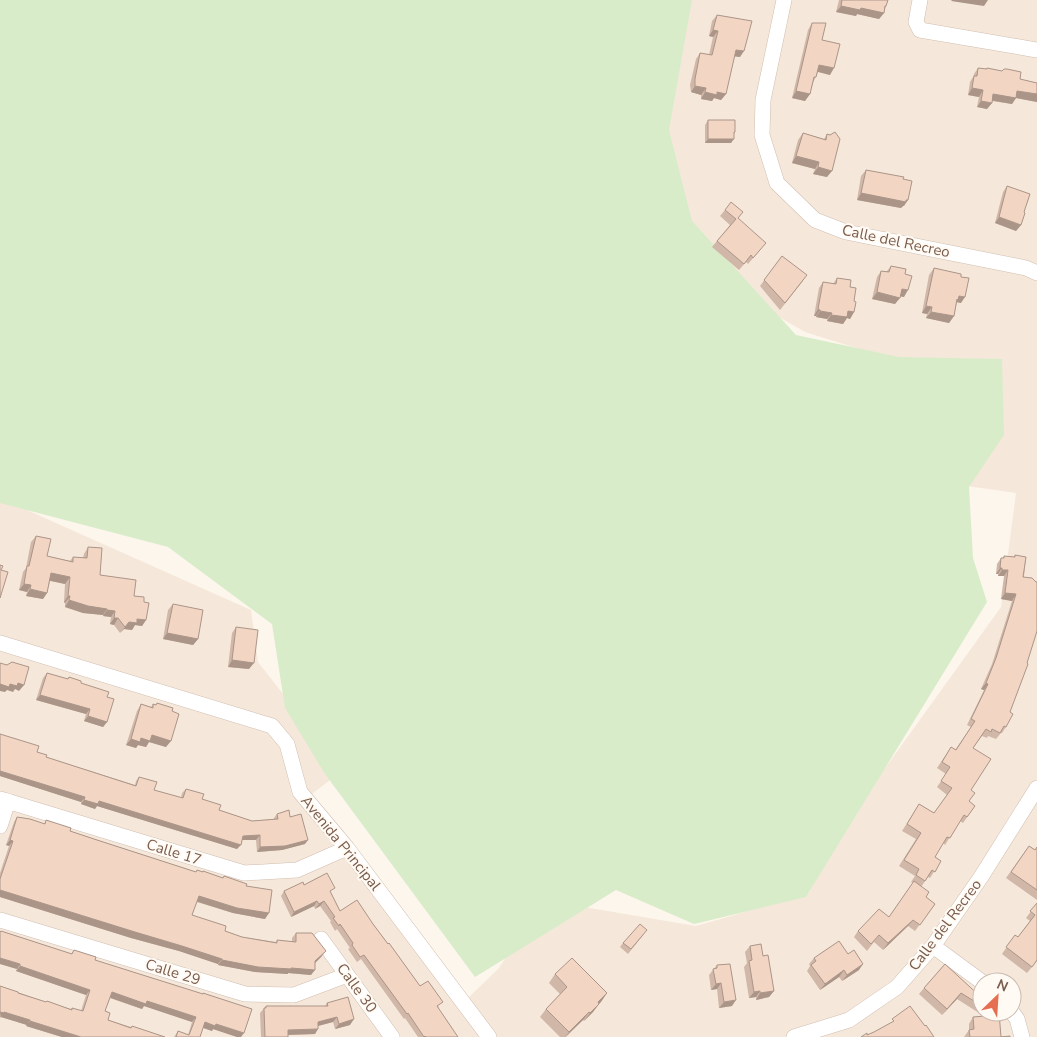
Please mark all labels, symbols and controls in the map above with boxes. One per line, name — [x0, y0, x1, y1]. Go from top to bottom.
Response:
street label: Calle del Recreo — [840, 220, 952, 262]
street label: Avenida Principal — [296, 791, 386, 895]
street label: Calle 17 — [144, 834, 204, 870]
street label: Calle del Recreo — [904, 875, 986, 975]
street label: Calle 29 — [143, 954, 203, 990]
street label: Calle 30 — [332, 959, 382, 1017]
north arrow — [972, 972, 1022, 1022]
text: N — [994, 975, 1011, 996]

